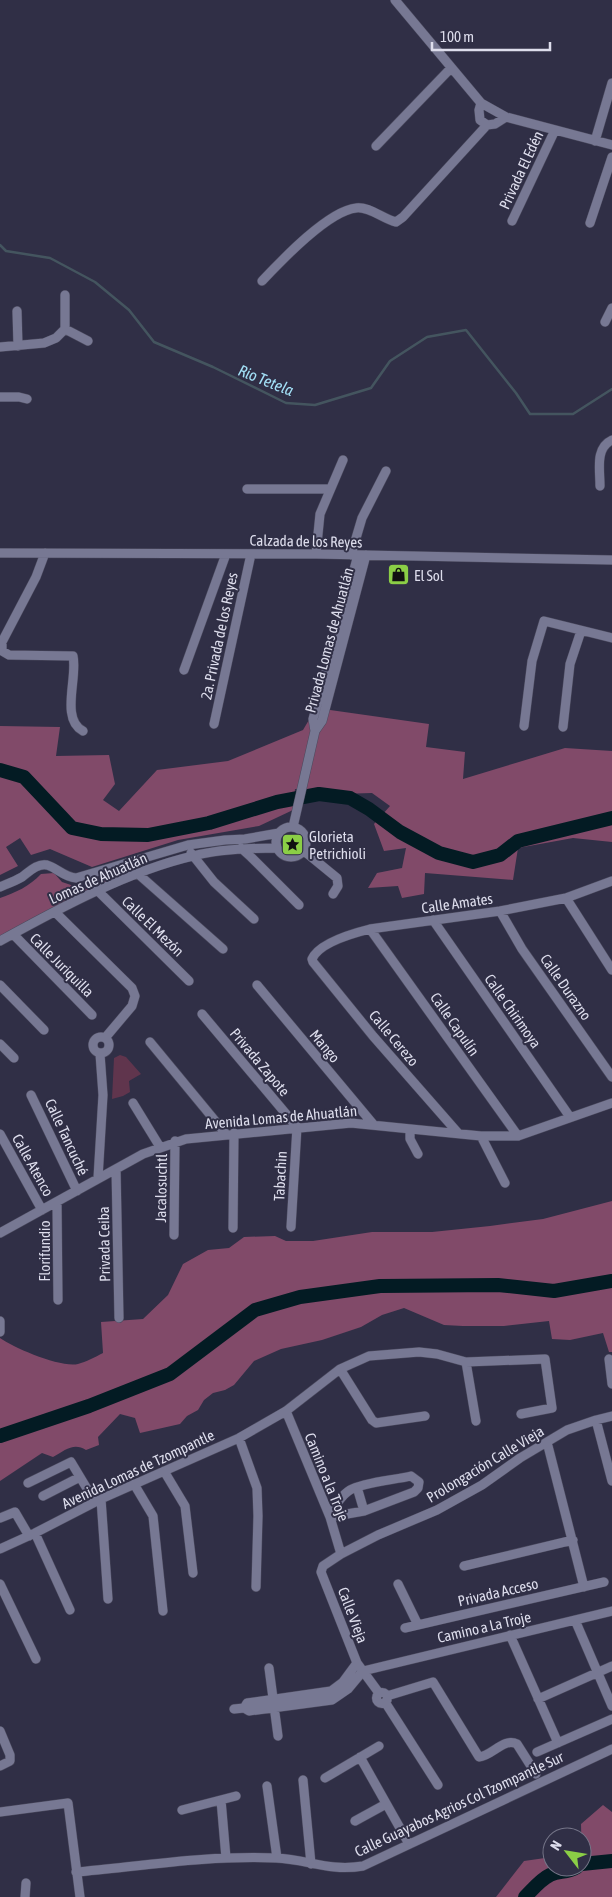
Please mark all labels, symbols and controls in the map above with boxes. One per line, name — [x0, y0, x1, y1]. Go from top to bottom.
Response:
scale bar — [432, 20, 550, 52]
text: 100 m — [440, 28, 474, 45]
street label: Privada El Edén — [495, 128, 547, 212]
water label: Rio Tetela — [236, 361, 297, 399]
street label: Calzada de los Reyes — [250, 532, 362, 550]
shop icon: El Sol — [386, 563, 410, 587]
street label: Privada Lomas de Ahuatlán — [301, 565, 357, 715]
place label: El Sol — [414, 567, 444, 584]
street label: 2a. Privada de los Reyes — [197, 571, 241, 701]
place label: Glorieta Petrichioli — [309, 828, 366, 862]
place icon: Glorieta Petrichioli — [281, 833, 305, 857]
street label: Lomas de Ahuatlán — [46, 849, 150, 907]
street label: Calle Amates — [420, 890, 494, 916]
street label: Calle El Mezón — [119, 892, 187, 960]
street label: Calle Juriquilla — [27, 930, 97, 1000]
street label: Calle Durazno — [537, 951, 595, 1023]
street label: Calle Chirimoya — [481, 971, 545, 1051]
street label: Calle Capulín — [427, 989, 483, 1059]
street label: Calle Cerezo — [366, 1007, 422, 1069]
street label: Privada Zapote — [227, 1025, 293, 1099]
street label: Mango — [306, 1026, 344, 1066]
street label: Calle Tancuché — [42, 1096, 92, 1178]
street label: Avenida Lomas de Ahuatlán — [204, 1102, 358, 1132]
street label: Calle Atenco — [9, 1131, 57, 1199]
street label: Tabachin — [270, 1151, 290, 1201]
street label: Jacalosuchtl — [152, 1153, 170, 1223]
street label: Privada Ceiba — [95, 1206, 113, 1282]
street label: Florifundio — [36, 1220, 53, 1282]
street label: Prolongación Calle Vieja — [423, 1422, 547, 1506]
street label: Avenida Lomas de Tzompantle — [59, 1426, 217, 1512]
street label: Camino a la Troje — [302, 1430, 353, 1524]
street label: Privada Acceso — [456, 1574, 540, 1610]
street label: Calle Vieja — [335, 1585, 371, 1645]
street label: Camino a La Troje — [435, 1608, 533, 1646]
street label: Calle Guayabos Agrios Col Tzompantle Sur — [352, 1748, 567, 1860]
north arrow — [542, 1827, 592, 1877]
text: N — [547, 1838, 565, 1853]

